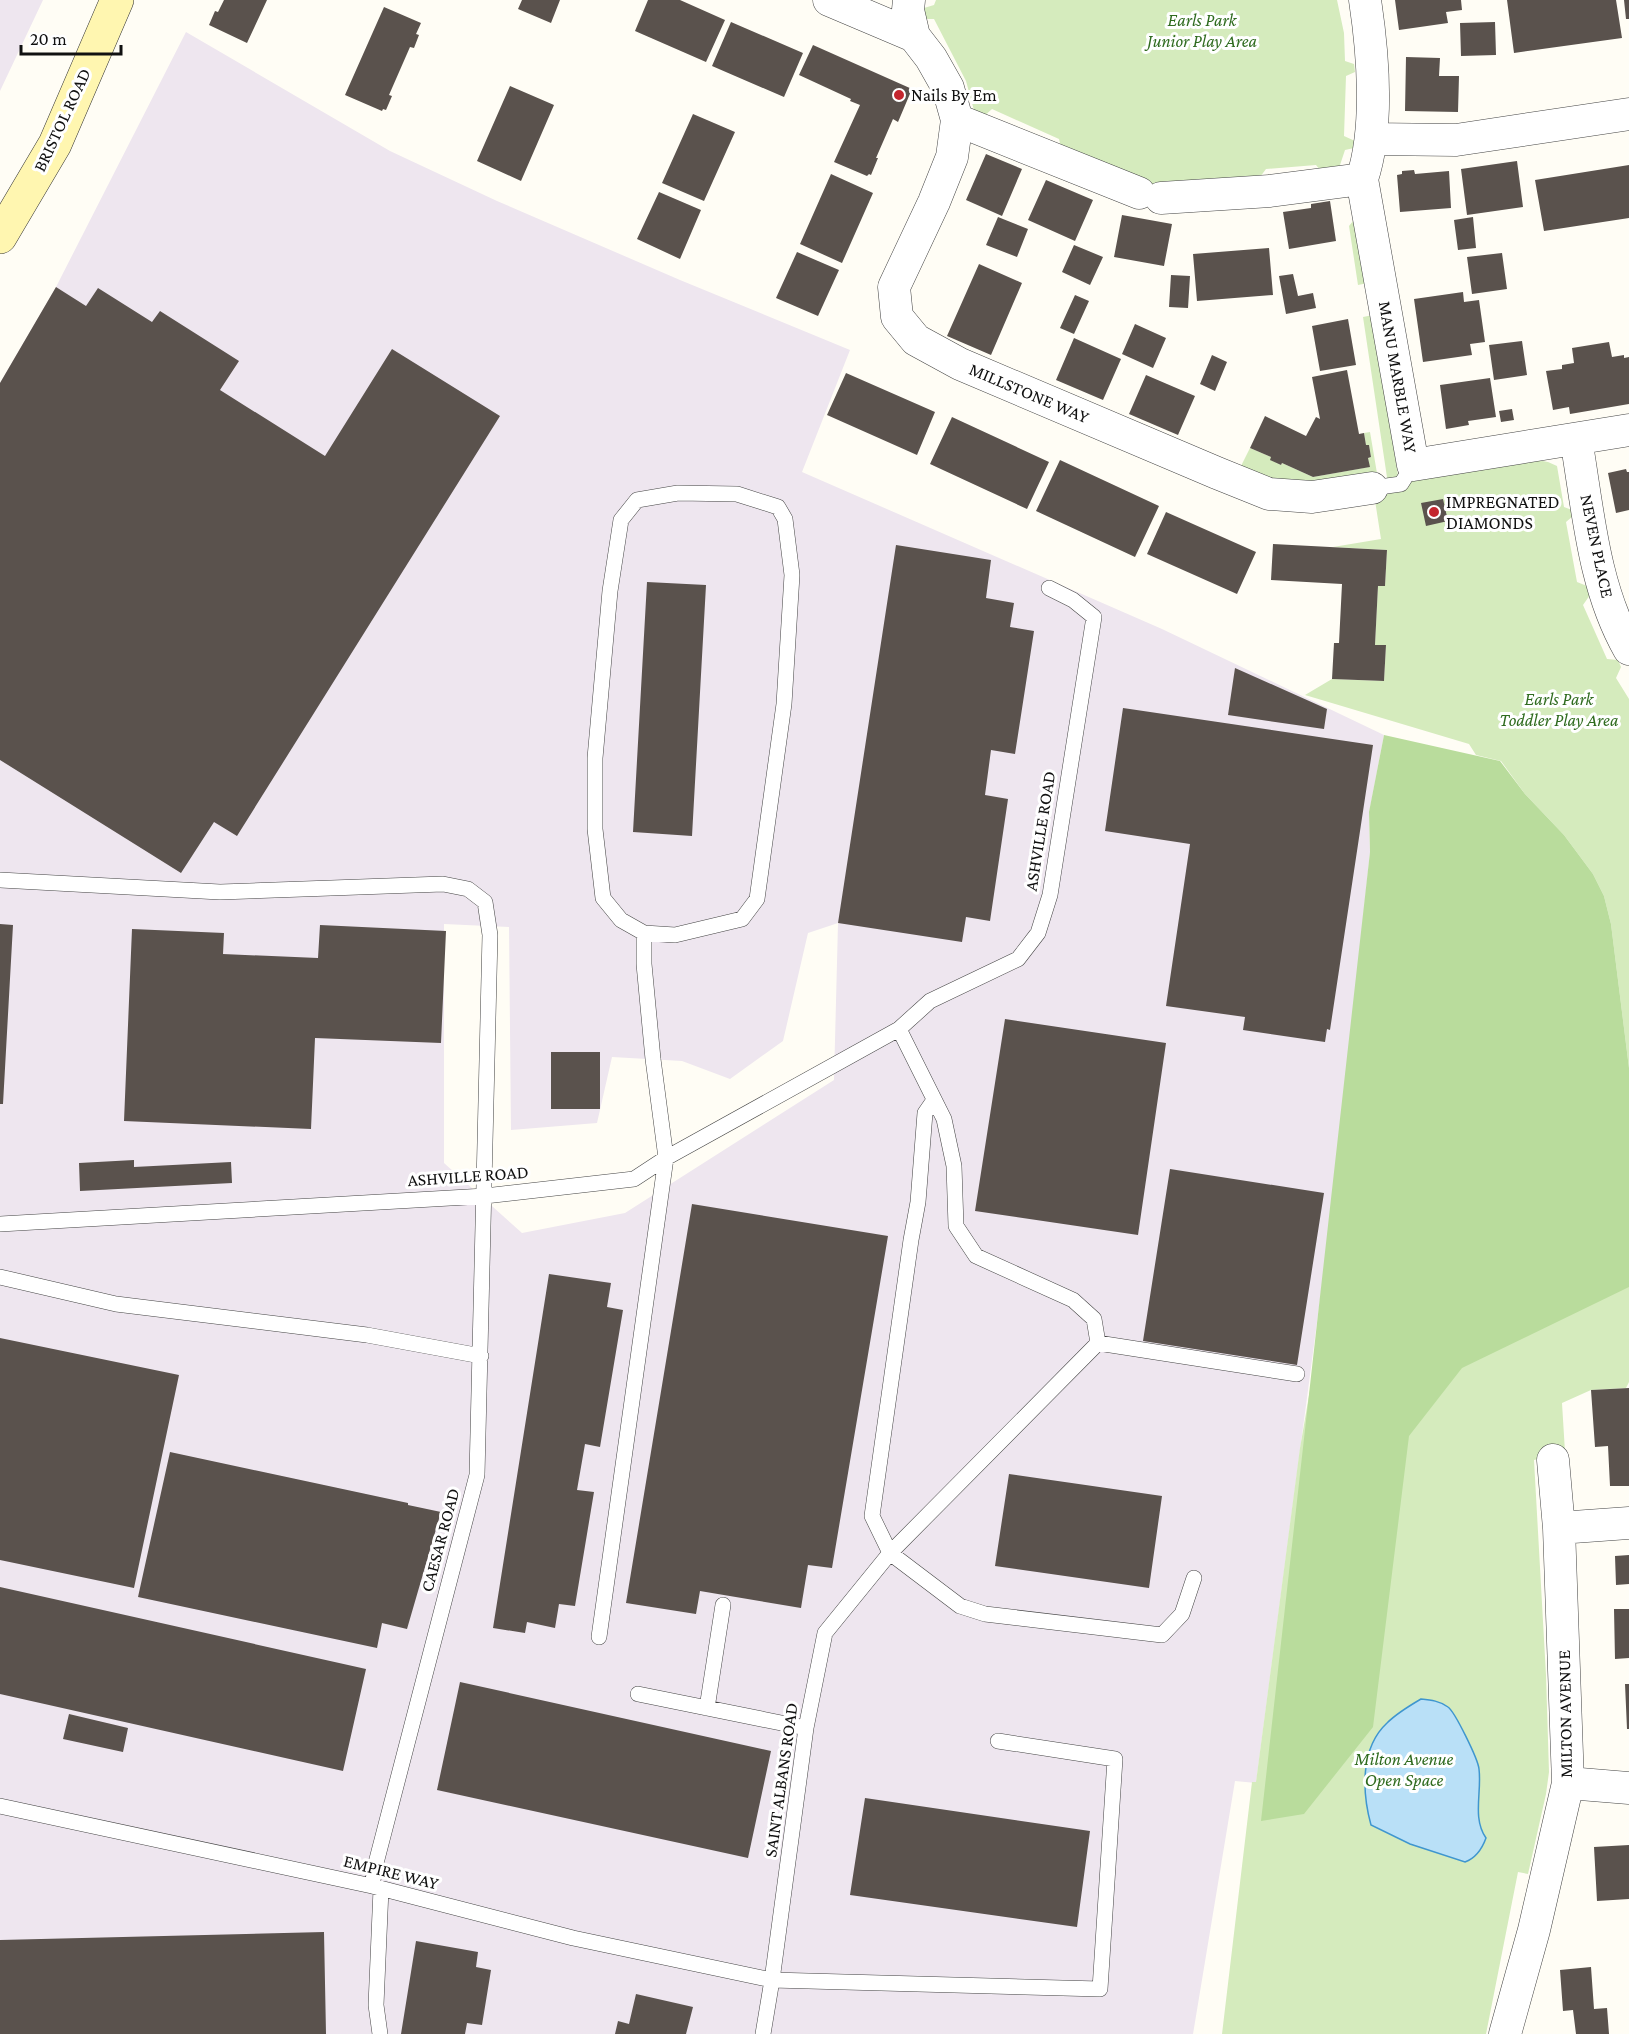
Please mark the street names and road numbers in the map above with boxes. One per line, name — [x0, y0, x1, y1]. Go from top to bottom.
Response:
street label: BRISTOL ROAD — [29, 65, 95, 175]
street label: MANU MARBLE WAY — [1375, 299, 1421, 455]
street label: MILLSTONE WAY — [966, 359, 1092, 427]
street label: NEVEN PLACE — [1576, 492, 1618, 600]
street label: ASHVILLE ROAD — [1021, 770, 1059, 892]
street label: ASHVILLE ROAD — [407, 1162, 529, 1190]
street label: CAESAR ROAD — [417, 1486, 463, 1594]
street label: MILTON AVENUE — [1554, 1649, 1576, 1778]
street label: SAINT ALBANS ROAD — [760, 1701, 802, 1859]
street label: EMPIRE WAY — [341, 1851, 441, 1894]

